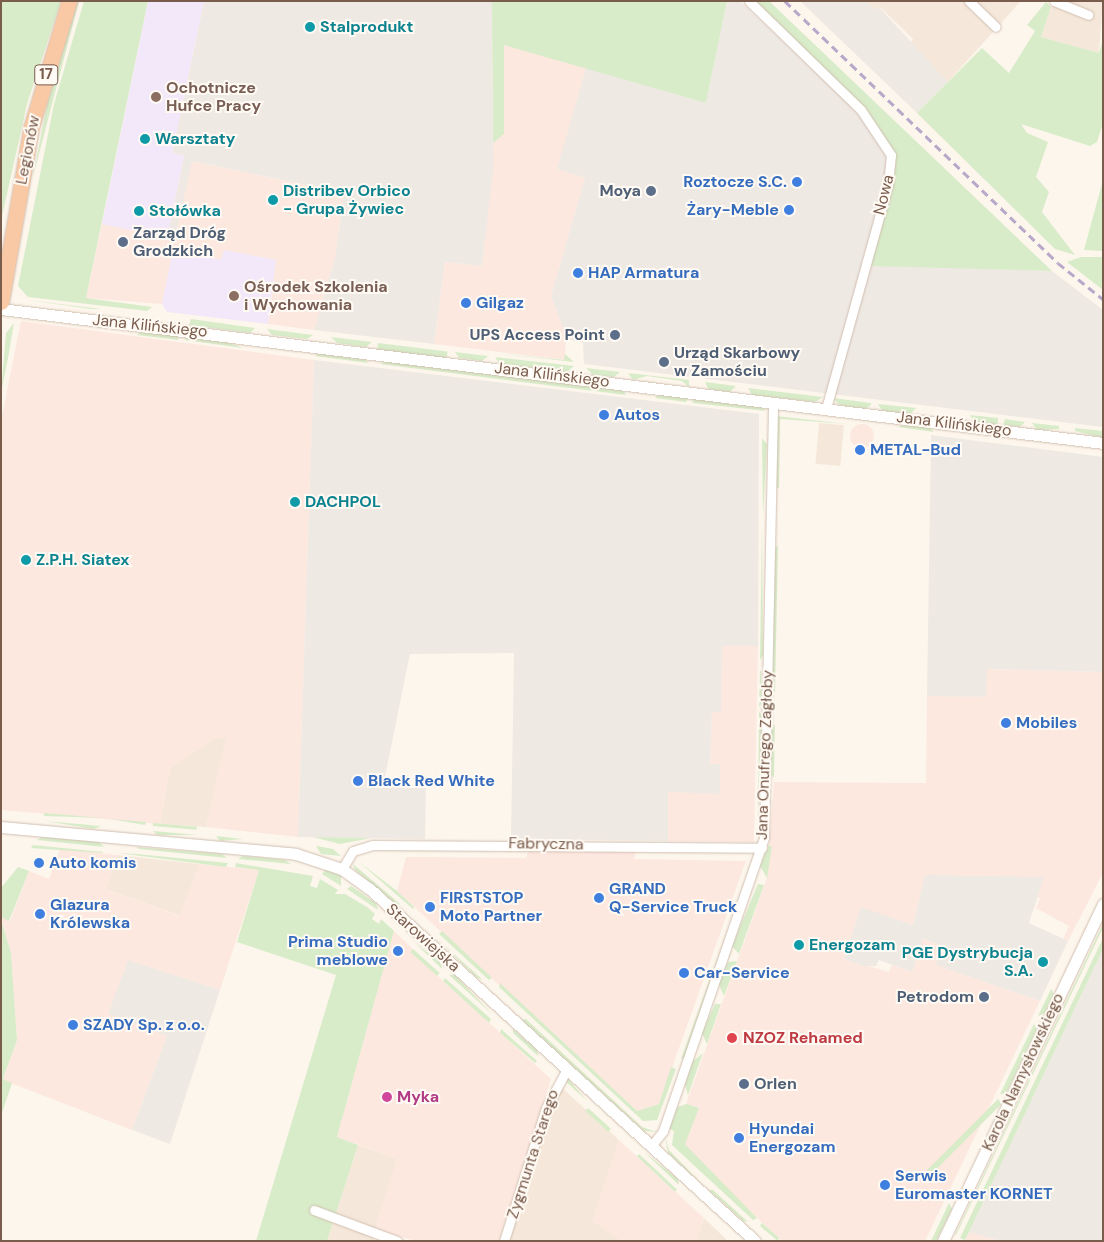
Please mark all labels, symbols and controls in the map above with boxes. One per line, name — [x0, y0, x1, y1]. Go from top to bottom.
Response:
place label: Stalprodukt — [320, 17, 413, 37]
marker: Stalprodukt — [304, 21, 316, 33]
road number: 17 — [34, 62, 58, 88]
place label: Ochotnicze Hufce Pracy — [166, 78, 261, 116]
marker: Ochotnicze Hufce Pracy — [150, 91, 162, 103]
street label: Legionów — [12, 114, 44, 186]
place label: Warsztaty — [155, 129, 235, 149]
marker: Warsztaty — [139, 133, 151, 145]
place label: Roztocze S.C. — [683, 172, 787, 192]
street label: Nowa — [870, 173, 898, 217]
marker: Roztocze S.C. — [791, 176, 803, 188]
place label: Distribev Orbico - Grupa Żywiec — [283, 181, 411, 219]
place label: Moya — [599, 181, 641, 201]
marker: Moya — [645, 185, 657, 197]
marker: Distribev Orbico - Grupa Żywiec — [267, 194, 279, 206]
place label: Żary-Meble — [687, 200, 779, 220]
place label: Stołówka — [149, 201, 221, 221]
marker: Żary-Meble — [783, 204, 795, 216]
marker: Stołówka — [133, 205, 145, 217]
place label: Zarząd Dróg Grodzkich — [133, 223, 226, 261]
marker: Zarząd Dróg Grodzkich — [117, 236, 129, 248]
place label: HAP Armatura — [588, 263, 699, 283]
marker: HAP Armatura — [572, 267, 584, 279]
place label: Ośrodek Szkolenia i Wychowania — [244, 277, 388, 315]
marker: Ośrodek Szkolenia i Wychowania — [228, 290, 240, 302]
place label: Gilgaz — [476, 293, 524, 313]
marker: Gilgaz — [460, 297, 472, 309]
street label: Jana Kilińskiego — [91, 310, 209, 342]
place label: UPS Access Point — [470, 325, 605, 345]
marker: UPS Access Point — [609, 329, 621, 341]
place label: Urząd Skarbowy w Zamościu — [674, 343, 800, 381]
marker: Urząd Skarbowy w Zamościu — [658, 356, 670, 368]
street label: Jana Kilińskiego — [493, 358, 611, 392]
place label: Autos — [614, 405, 660, 425]
street label: Jana Kilińskiego — [895, 407, 1013, 441]
marker: Autos — [598, 409, 610, 421]
place label: METAL-Bud — [870, 440, 961, 460]
marker: METAL-Bud — [854, 444, 866, 456]
place label: DACHPOL — [305, 492, 381, 512]
marker: DACHPOL — [289, 496, 301, 508]
place label: Z.P.H. Siatex — [36, 550, 129, 570]
marker: Z.P.H. Siatex — [20, 554, 32, 566]
street label: Jana Onufrego Zagłoby — [752, 670, 778, 840]
place label: Mobiles — [1016, 713, 1077, 733]
marker: Mobiles — [1000, 717, 1012, 729]
place label: Black Red White — [368, 771, 495, 791]
marker: Black Red White — [352, 775, 364, 787]
street label: Fabryczna — [508, 834, 584, 854]
place label: Auto komis — [49, 853, 137, 873]
marker: Auto komis — [33, 857, 45, 869]
place label: GRAND Q-Service Truck — [609, 879, 737, 917]
place label: FIRSTSTOP Moto Partner — [440, 888, 542, 926]
marker: GRAND Q-Service Truck — [593, 892, 605, 904]
place label: Glazura Królewska — [50, 895, 130, 933]
street label: Starowiejska — [382, 900, 464, 976]
marker: FIRSTSTOP Moto Partner — [424, 901, 436, 913]
marker: Glazura Królewska — [34, 908, 46, 920]
place label: Prima Studio meblowe — [288, 932, 388, 970]
place label: Energozam — [809, 935, 895, 955]
marker: Energozam — [793, 939, 805, 951]
place label: PGE Dystrybucja S.A. — [902, 943, 1033, 981]
marker: Prima Studio meblowe — [392, 945, 404, 957]
marker: PGE Dystrybucja S.A. — [1037, 956, 1049, 968]
place label: Car-Service — [694, 963, 790, 983]
marker: Car-Service — [678, 967, 690, 979]
place label: Petrodom — [897, 987, 974, 1007]
street label: Karola Namysłowskiego — [978, 990, 1068, 1154]
marker: Petrodom — [978, 991, 990, 1003]
place label: SZADY Sp. z o.o. — [83, 1015, 205, 1035]
marker: SZADY Sp. z o.o. — [67, 1019, 79, 1031]
place label: NZOZ Rehamed — [743, 1028, 863, 1048]
marker: NZOZ Rehamed — [725, 1031, 739, 1045]
place label: Orlen — [754, 1074, 797, 1094]
marker: Orlen — [738, 1078, 750, 1090]
place label: Myka — [397, 1087, 439, 1107]
street label: Zygmunta Starego — [503, 1087, 563, 1221]
marker: Myka — [381, 1091, 393, 1103]
place label: Hyundai Energozam — [749, 1119, 835, 1157]
marker: Hyundai Energozam — [733, 1132, 745, 1144]
place label: Serwis Euromaster KORNET — [895, 1166, 1053, 1204]
marker: Serwis Euromaster KORNET — [879, 1179, 891, 1191]

